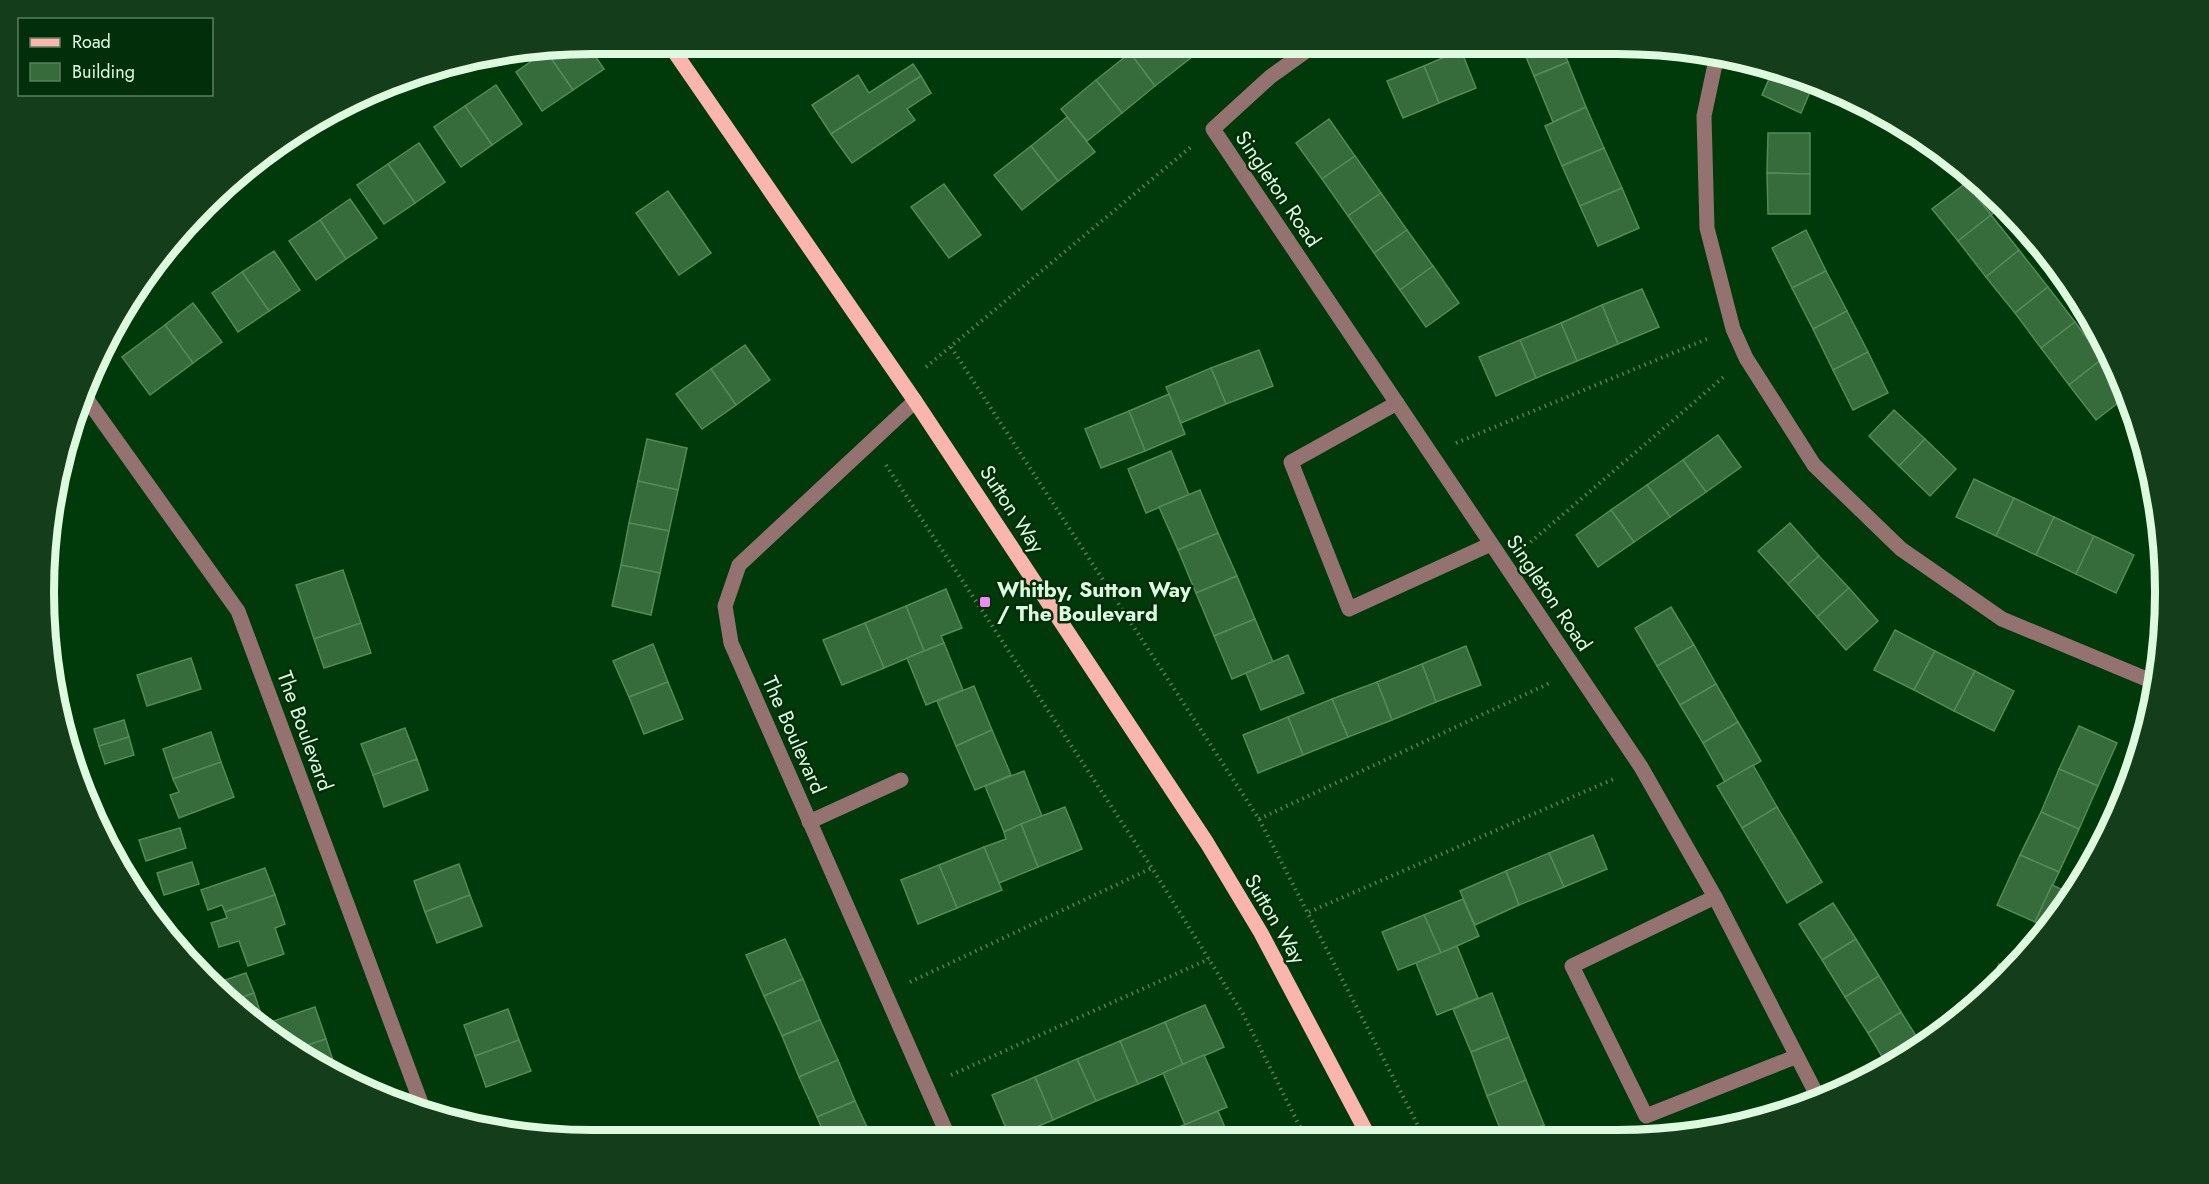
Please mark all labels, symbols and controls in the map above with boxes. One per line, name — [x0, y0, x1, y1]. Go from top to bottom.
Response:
legend — [18, 18, 213, 96]
text: Road — [72, 29, 111, 55]
text: Building — [72, 59, 135, 85]
street label: Singleton Road — [1228, 125, 1328, 253]
street label: Sutton Way — [972, 459, 1052, 559]
street label: Singleton Road — [1499, 529, 1599, 657]
place label: Whitby, Sutton Way / The Boulevard — [997, 575, 1192, 629]
marker: Whitby, Sutton Way / The Boulevard — [978, 595, 992, 609]
street label: The Boulevard — [269, 667, 341, 795]
street label: The Boulevard — [755, 671, 833, 799]
street label: Sutton Way — [1237, 868, 1313, 970]

